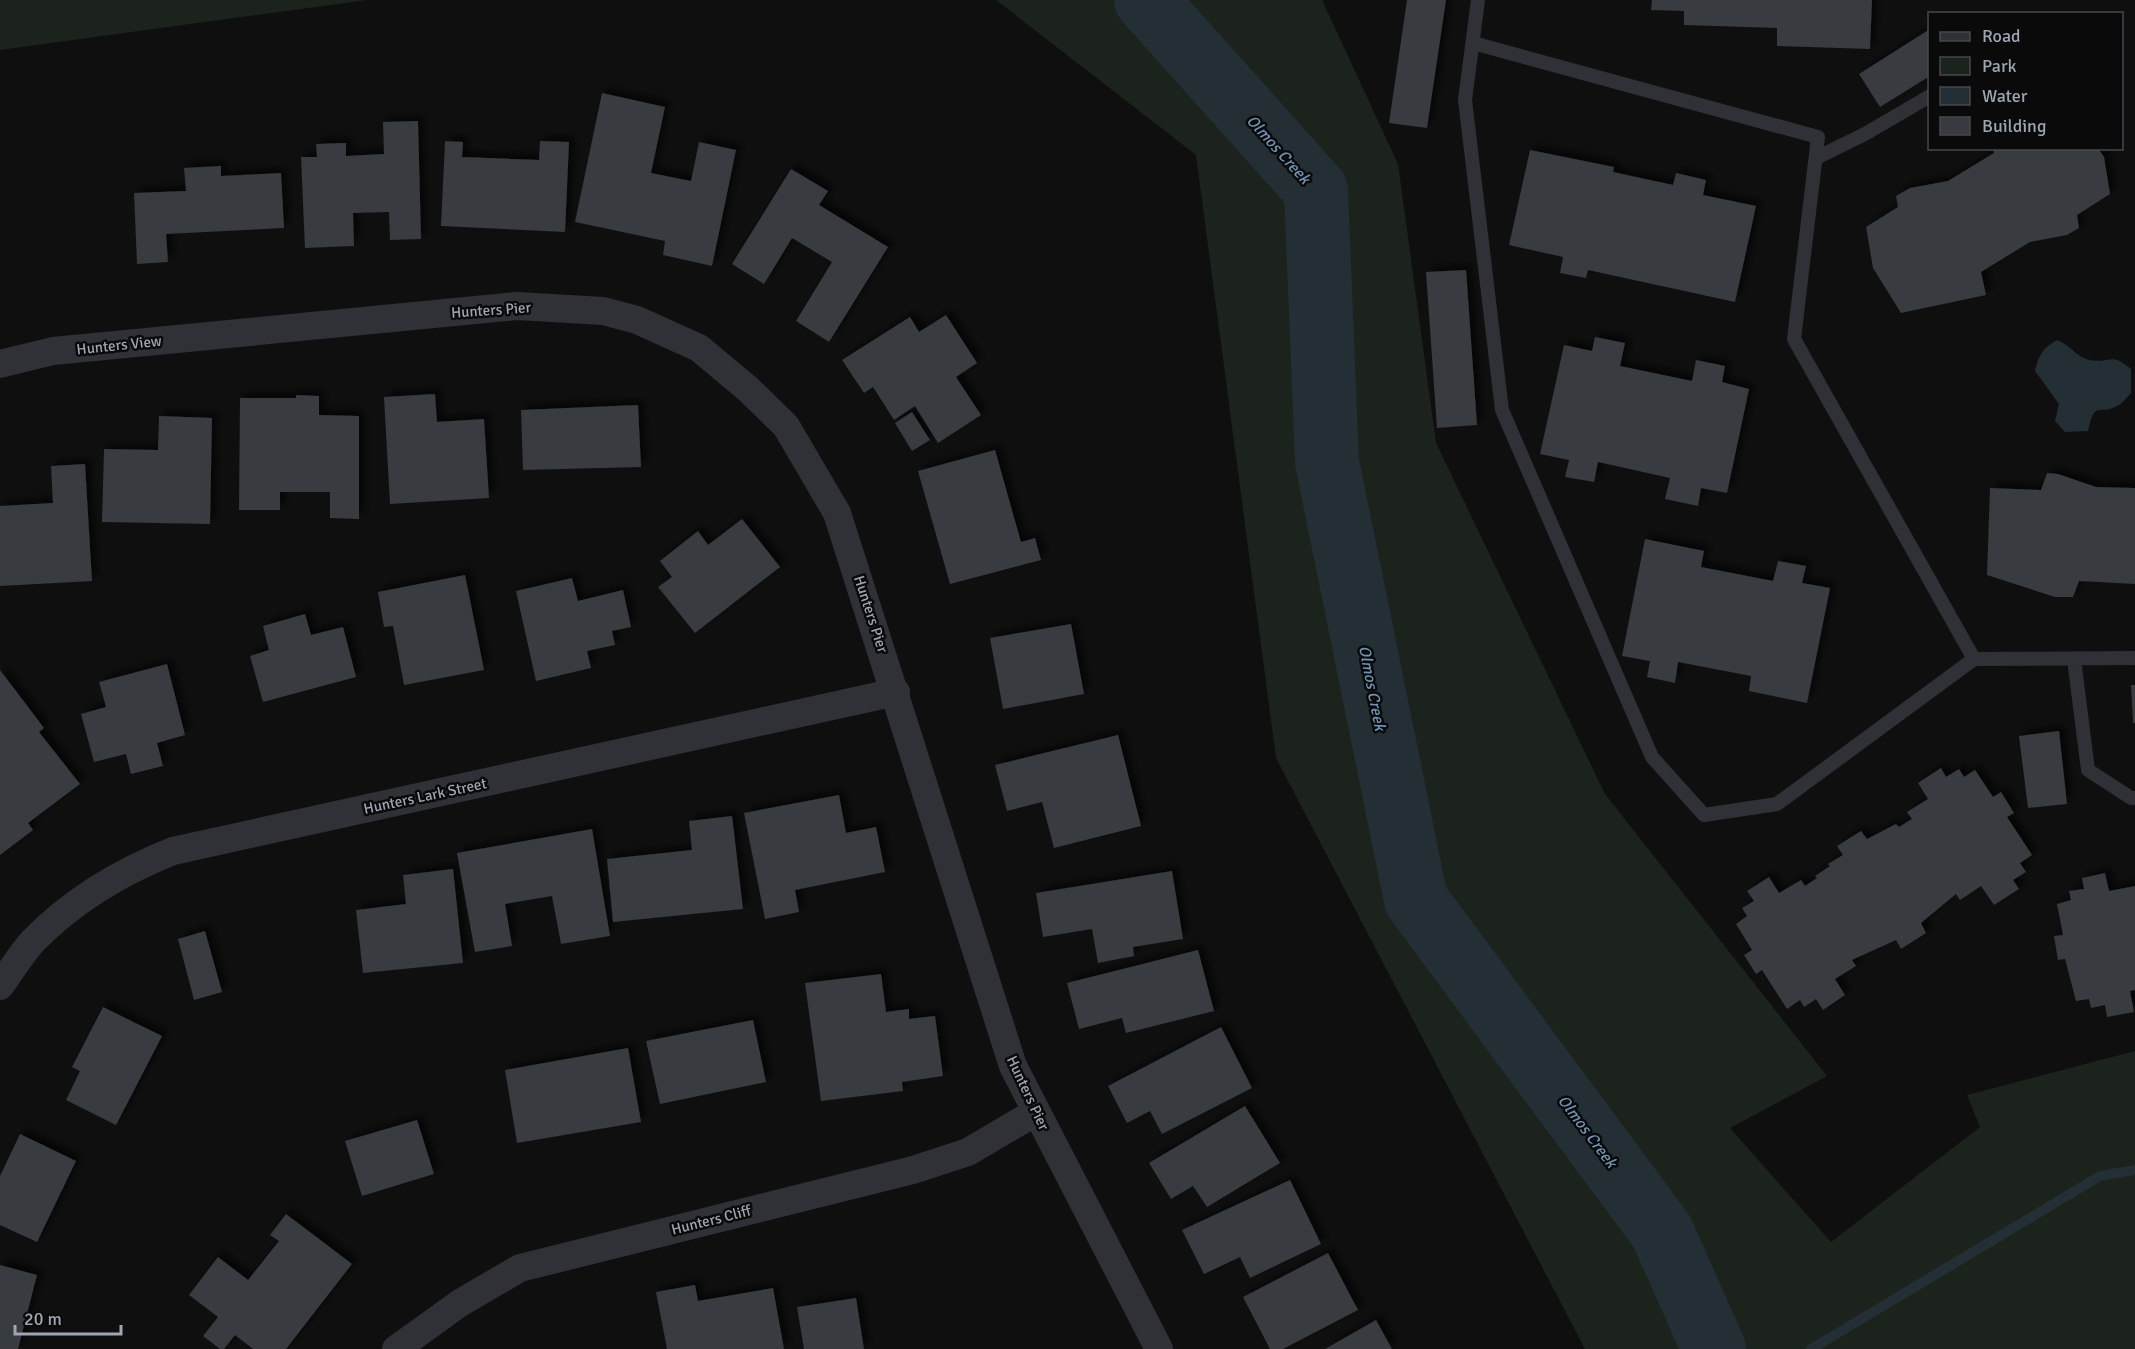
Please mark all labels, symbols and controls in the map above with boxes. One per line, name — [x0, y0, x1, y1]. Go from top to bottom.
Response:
legend — [1928, 12, 2123, 150]
text: Road — [1982, 25, 2021, 47]
text: Park — [1982, 55, 2017, 77]
text: Water — [1982, 85, 2028, 107]
water label: Olmos Creek — [1242, 111, 1316, 190]
text: Building — [1982, 115, 2046, 137]
street label: Hunters Pier — [450, 298, 532, 322]
street label: Hunters View — [76, 332, 163, 358]
street label: Hunters Pier — [850, 573, 892, 655]
water label: Olmos Creek — [1354, 644, 1390, 734]
street label: Hunters Lark Street — [362, 774, 488, 818]
street label: Hunters Pier — [1003, 1053, 1053, 1134]
water label: Olmos Creek — [1553, 1091, 1622, 1174]
street label: Hunters Cliff — [669, 1201, 754, 1239]
scale bar — [15, 1298, 122, 1336]
text: 20 m — [24, 1308, 62, 1330]

